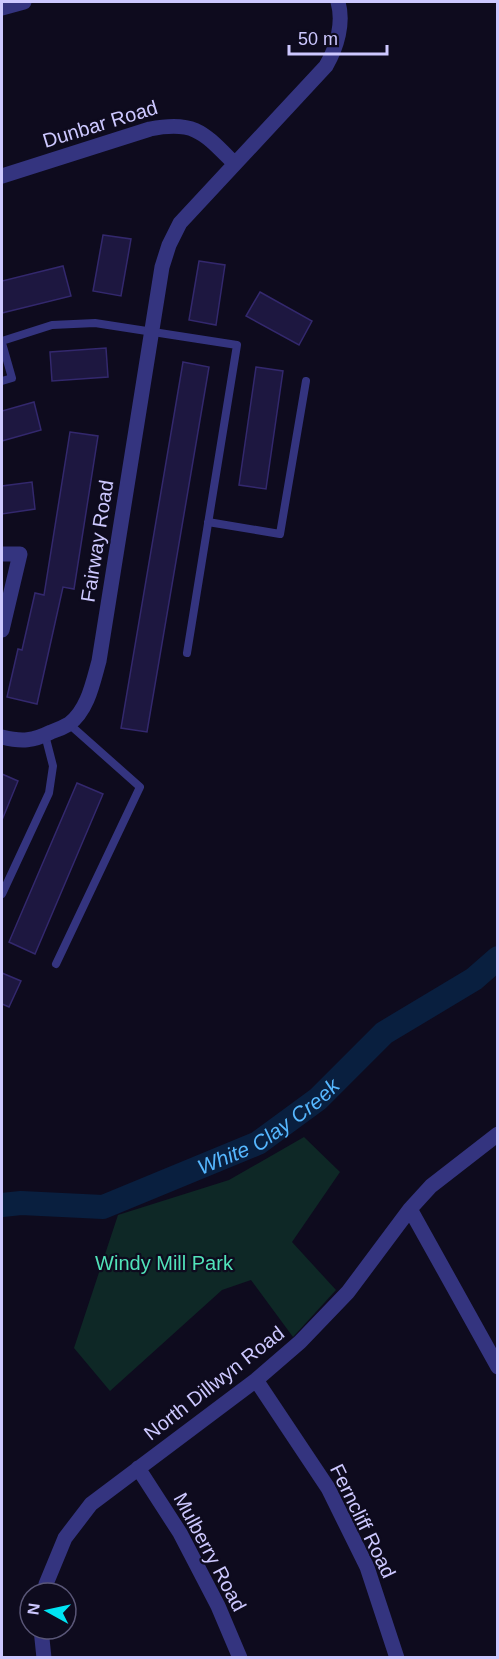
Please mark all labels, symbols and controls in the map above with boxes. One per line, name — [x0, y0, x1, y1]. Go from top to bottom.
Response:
scale bar — [289, 18, 386, 56]
text: 50 m — [298, 29, 338, 49]
street label: Dunbar Road — [40, 96, 160, 152]
street label: Fairway Road — [76, 478, 118, 604]
water label: White Clay Creek — [194, 1073, 344, 1178]
park label: Windy Mill Park — [95, 1252, 234, 1274]
street label: North Dillwyn Road — [140, 1322, 288, 1444]
street label: Ferncliff Road — [326, 1460, 400, 1582]
street label: Mulberry Road — [169, 1489, 251, 1615]
north arrow — [18, 1581, 78, 1641]
text: N — [24, 1602, 43, 1616]

